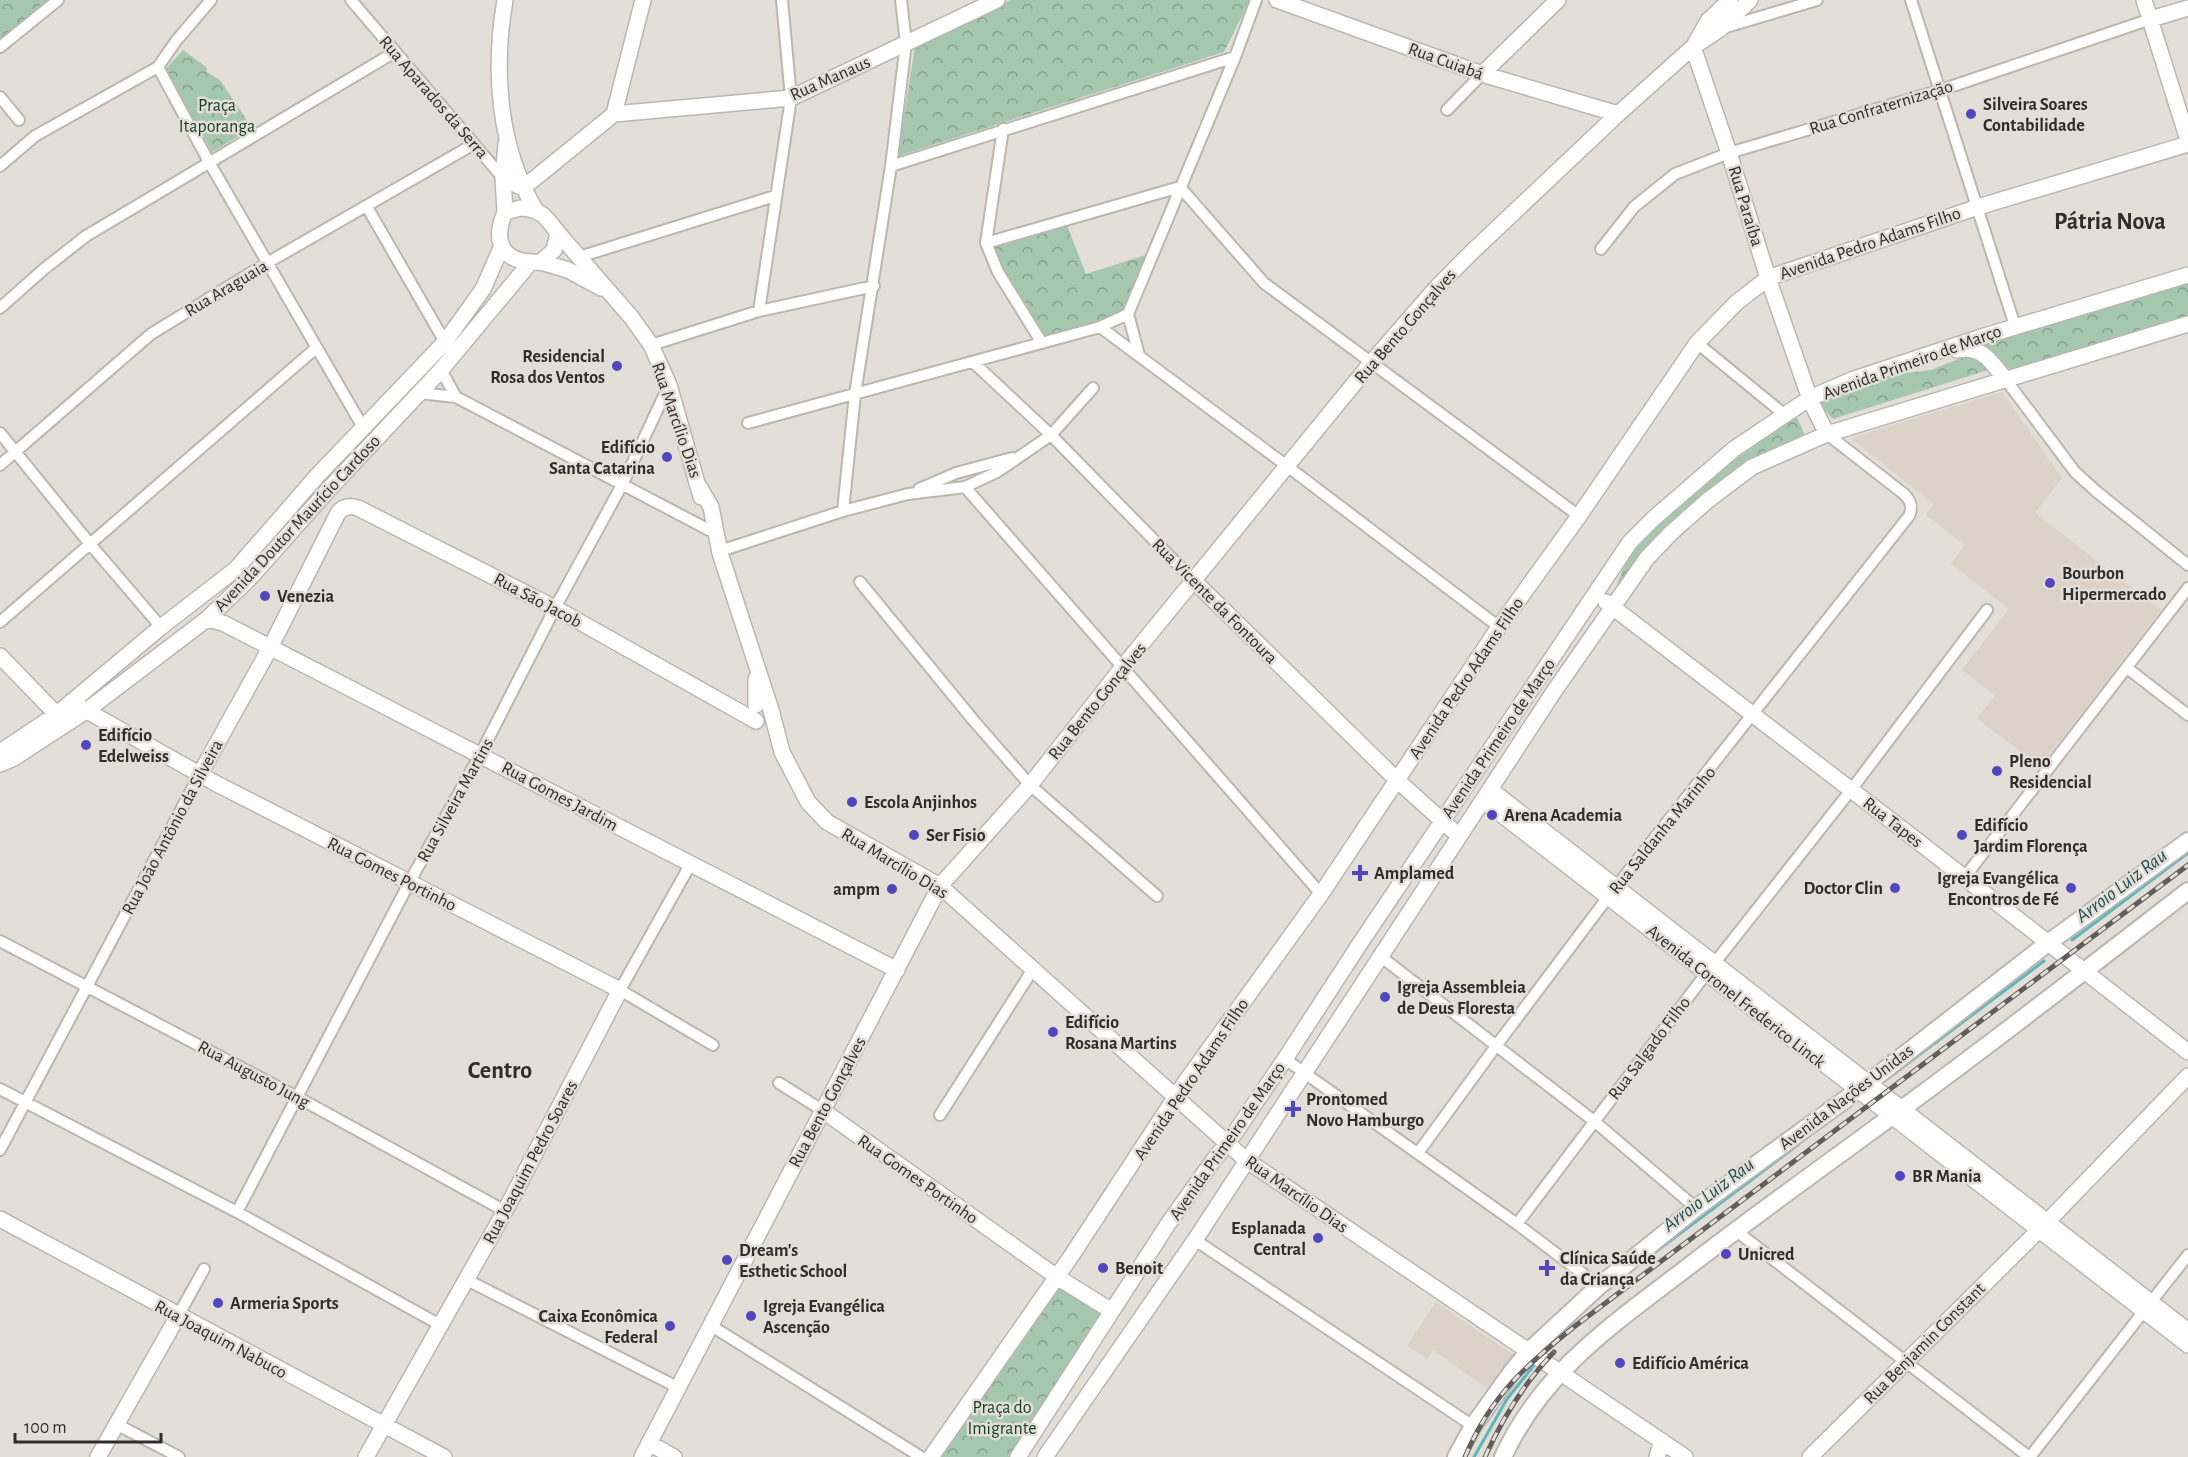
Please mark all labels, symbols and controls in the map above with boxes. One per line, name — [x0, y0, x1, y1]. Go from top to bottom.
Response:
street label: Rua Aparados da Serra — [375, 33, 491, 162]
street label: Rua Cuiabá — [1406, 40, 1486, 84]
street label: Rua Manaus — [788, 53, 873, 105]
street label: Rua Confraternização — [1807, 78, 1955, 138]
place label: Silveira Soares Contabilidade — [1983, 96, 2088, 135]
park label: Praça Itaporanga — [179, 97, 255, 136]
marker: Silveira Soares Contabilidade — [1964, 107, 1978, 121]
street label: Rua Paraíba — [1724, 164, 1766, 249]
street label: Avenida Pedro Adams Filho — [1777, 204, 1963, 283]
district label: Pátria Nova — [2054, 210, 2166, 234]
street label: Rua Araguaia — [182, 257, 271, 321]
street label: Rua Bento Gonçalves — [1352, 266, 1460, 387]
street label: Avenida Primeiro de Março — [1821, 322, 2004, 404]
place label: Residencial Rosa dos Ventos — [490, 348, 605, 387]
marker: Residencial Rosa dos Ventos — [610, 359, 624, 373]
street label: Rua Marcílio Dias — [648, 360, 704, 480]
street label: Avenida Doutor Maurício Cardoso — [211, 432, 384, 615]
place label: Edifício Santa Catarina — [549, 439, 655, 478]
marker: Edifício Santa Catarina — [660, 450, 674, 464]
street label: Rua Vicente da Fontoura — [1148, 536, 1280, 668]
place label: Bourbon Hipermercado — [2062, 565, 2166, 604]
street label: Rua São Jacob — [491, 570, 585, 632]
marker: Bourbon Hipermercado — [2043, 576, 2057, 590]
place label: Venezia — [277, 588, 335, 606]
marker: Venezia — [258, 589, 272, 603]
street label: Avenida Pedro Adams Filho — [1406, 595, 1528, 762]
street label: Rua Bento Gonçalves — [1045, 640, 1150, 764]
street label: Avenida Primeiro de Março — [1439, 655, 1559, 822]
place label: Edifício Edelweiss — [98, 727, 169, 766]
street label: Rua Silveira Martins — [414, 736, 497, 865]
street label: Rua João Antônio da Silveira — [119, 737, 227, 918]
marker: Edifício Edelweiss — [79, 738, 93, 752]
place label: Pleno Residencial — [2009, 753, 2092, 792]
street label: Rua Gomes Jardim — [498, 759, 621, 835]
street label: Rua Saldanha Marinho — [1606, 763, 1720, 898]
marker: Pleno Residencial — [1990, 764, 2004, 778]
place label: Escola Anjinhos — [864, 794, 977, 812]
street label: Rua Tapes — [1859, 794, 1926, 851]
marker: Escola Anjinhos — [845, 795, 859, 809]
place label: Arena Academia — [1504, 807, 1622, 825]
marker: Arena Academia — [1485, 808, 1499, 822]
place label: Edifício Jardim Florença — [1974, 817, 2088, 856]
street label: Rua Marcílio Dias — [838, 825, 951, 903]
place label: Ser Fisio — [926, 827, 986, 845]
marker: Ser Fisio — [907, 828, 921, 842]
marker: Edifício Jardim Florença — [1955, 828, 1969, 842]
street label: Rua Gomes Portinho — [324, 835, 459, 915]
water label: Arroio Luiz Rau — [2071, 845, 2171, 927]
marker: Amplamed — [1351, 864, 1369, 882]
place label: Amplamed — [1374, 865, 1455, 883]
place label: Igreja Evangélica Encontros de Fé — [1937, 870, 2059, 909]
place label: Doctor Clin — [1803, 880, 1883, 898]
place label: ampm — [833, 881, 880, 899]
marker: Doctor Clin — [1888, 881, 1902, 895]
marker: Igreja Evangélica Encontros de Fé — [2064, 881, 2078, 895]
marker: ampm — [885, 882, 899, 896]
street label: Avenida Coronel Frederico Linck — [1643, 922, 1829, 1072]
place label: Igreja Assembleia de Deus Floresta — [1397, 979, 1526, 1018]
marker: Igreja Assembleia de Deus Floresta — [1378, 990, 1392, 1004]
street label: Rua Salgado Filho — [1605, 994, 1694, 1103]
street label: Avenida Pedro Adams Filho — [1131, 996, 1253, 1163]
place label: Edifício Rosana Martins — [1065, 1014, 1177, 1053]
marker: Edifício Rosana Martins — [1046, 1025, 1060, 1039]
street label: Rua Bento Gonçalves — [786, 1034, 870, 1171]
street label: Rua Augusto Jung — [195, 1038, 313, 1112]
street label: Avenida Nações Unidas — [1776, 1042, 1917, 1154]
district label: Centro — [468, 1059, 532, 1083]
street label: Avenida Primeiro de Março — [1166, 1059, 1289, 1224]
street label: Rua Joaquim Pedro Soares — [480, 1078, 582, 1247]
place label: Prontomed Novo Hamburgo — [1306, 1091, 1424, 1130]
marker: Prontomed Novo Hamburgo — [1284, 1100, 1302, 1118]
street label: Rua Gomes Portinho — [854, 1132, 981, 1228]
street label: Rua Marcílio Dias — [1242, 1153, 1351, 1237]
water label: Arroio Luiz Rau — [1658, 1154, 1758, 1236]
place label: BR Mania — [1912, 1168, 1982, 1186]
marker: BR Mania — [1893, 1169, 1907, 1183]
place label: Esplanada Central — [1231, 1220, 1306, 1259]
marker: Esplanada Central — [1311, 1231, 1325, 1245]
place label: Dream's Esthetic School — [739, 1242, 847, 1281]
place label: Unicred — [1738, 1246, 1795, 1264]
marker: Unicred — [1719, 1247, 1733, 1261]
place label: Clínica Saúde da Criança — [1560, 1250, 1656, 1289]
marker: Dream's Esthetic School — [720, 1253, 734, 1267]
marker: Clínica Saúde da Criança — [1538, 1259, 1556, 1277]
place label: Benoit — [1115, 1260, 1163, 1278]
marker: Benoit — [1096, 1261, 1110, 1275]
street label: Rua Benjamin Constant — [1860, 1279, 1989, 1408]
place label: Armeria Sports — [230, 1295, 339, 1313]
marker: Armeria Sports — [211, 1296, 225, 1310]
street label: Rua Joaquim Nabuco — [151, 1297, 290, 1382]
place label: Igreja Evangélica Ascenção — [763, 1298, 885, 1337]
place label: Caixa Econômica Federal — [538, 1308, 658, 1347]
marker: Igreja Evangélica Ascenção — [744, 1309, 758, 1323]
marker: Caixa Econômica Federal — [663, 1319, 677, 1333]
place label: Edifício América — [1632, 1355, 1749, 1373]
marker: Edifício América — [1613, 1356, 1627, 1370]
park label: Praça do Imigrante — [967, 1399, 1037, 1438]
scale bar — [15, 1406, 160, 1444]
text: 100 m — [24, 1419, 67, 1437]

